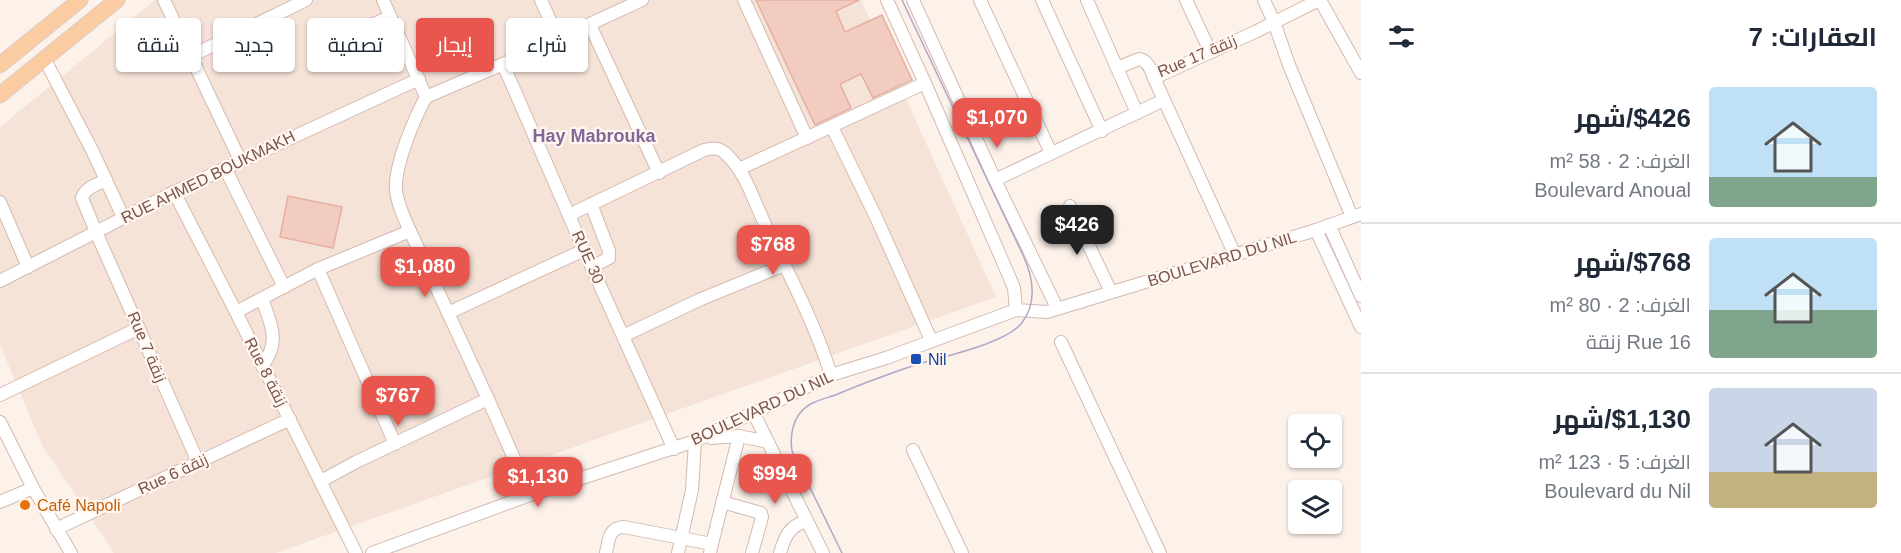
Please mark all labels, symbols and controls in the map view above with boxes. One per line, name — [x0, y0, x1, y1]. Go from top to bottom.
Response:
chip: شقة — [116, 18, 201, 72]
chip: جديد — [213, 18, 295, 72]
chip: تصفية — [307, 18, 404, 72]
chip: إيجار — [416, 18, 494, 72]
chip: شراء — [506, 18, 588, 72]
icon: filters — [1385, 20, 1418, 53]
text: العقارات: 7 — [1749, 22, 1877, 52]
street label: Rue 17 زنقة — [1155, 32, 1239, 81]
pin: $1,070 — [948, 98, 1046, 149]
text: $426/شهر — [1575, 103, 1691, 133]
text: $1,070 — [966, 106, 1028, 128]
icon: home — [1757, 111, 1829, 183]
district label: Hay Mabrouka — [532, 126, 657, 146]
street label: RUE AHMED BOUKMAKH — [118, 127, 298, 227]
text: الغرف: 2 · 58 m² — [1550, 150, 1691, 172]
text: Boulevard Anoual — [1534, 179, 1691, 201]
pin: $426 — [1041, 205, 1113, 256]
text: $426 — [1055, 213, 1099, 235]
pin: $768 — [737, 225, 809, 276]
street label: RUE 30 — [569, 228, 607, 286]
street label: BOULEVARD DU NIL — [1146, 228, 1298, 290]
text: $768 — [751, 233, 795, 255]
pin: $1,080 — [376, 247, 474, 298]
text: $768/شهر — [1575, 247, 1691, 277]
text: $1,080 — [394, 255, 456, 277]
icon: home — [1757, 262, 1829, 334]
text: الغرف: 2 · 80 m² — [1550, 294, 1691, 316]
street label: Rue 7 زنقة — [124, 309, 169, 385]
text: Rue 16 زنقة — [1586, 331, 1691, 353]
street label: Rue 8 زنقة — [240, 335, 291, 410]
place label: Nil — [928, 351, 947, 368]
marker: Nil — [909, 352, 923, 366]
street label: BOULEVARD DU NIL — [688, 368, 836, 448]
pin: $767 — [362, 376, 434, 427]
text: $767 — [376, 384, 420, 406]
text: $1,130/شهر — [1553, 404, 1691, 434]
icon: home — [1757, 412, 1829, 484]
map controls — [1288, 414, 1342, 534]
button: locate — [1288, 414, 1342, 468]
street label: Rue 6 زنقة — [135, 450, 211, 498]
text: الغرف: 5 · 123 m² — [1538, 451, 1691, 473]
pin: $994 — [739, 454, 811, 505]
pin: $1,130 — [489, 457, 587, 508]
text: $994 — [753, 462, 797, 484]
text: $1,130 — [507, 465, 569, 487]
button: layers — [1288, 480, 1342, 534]
text: Boulevard du Nil — [1544, 480, 1691, 502]
place label: Café Napoli — [37, 497, 121, 514]
marker: Café Napoli — [18, 498, 32, 512]

